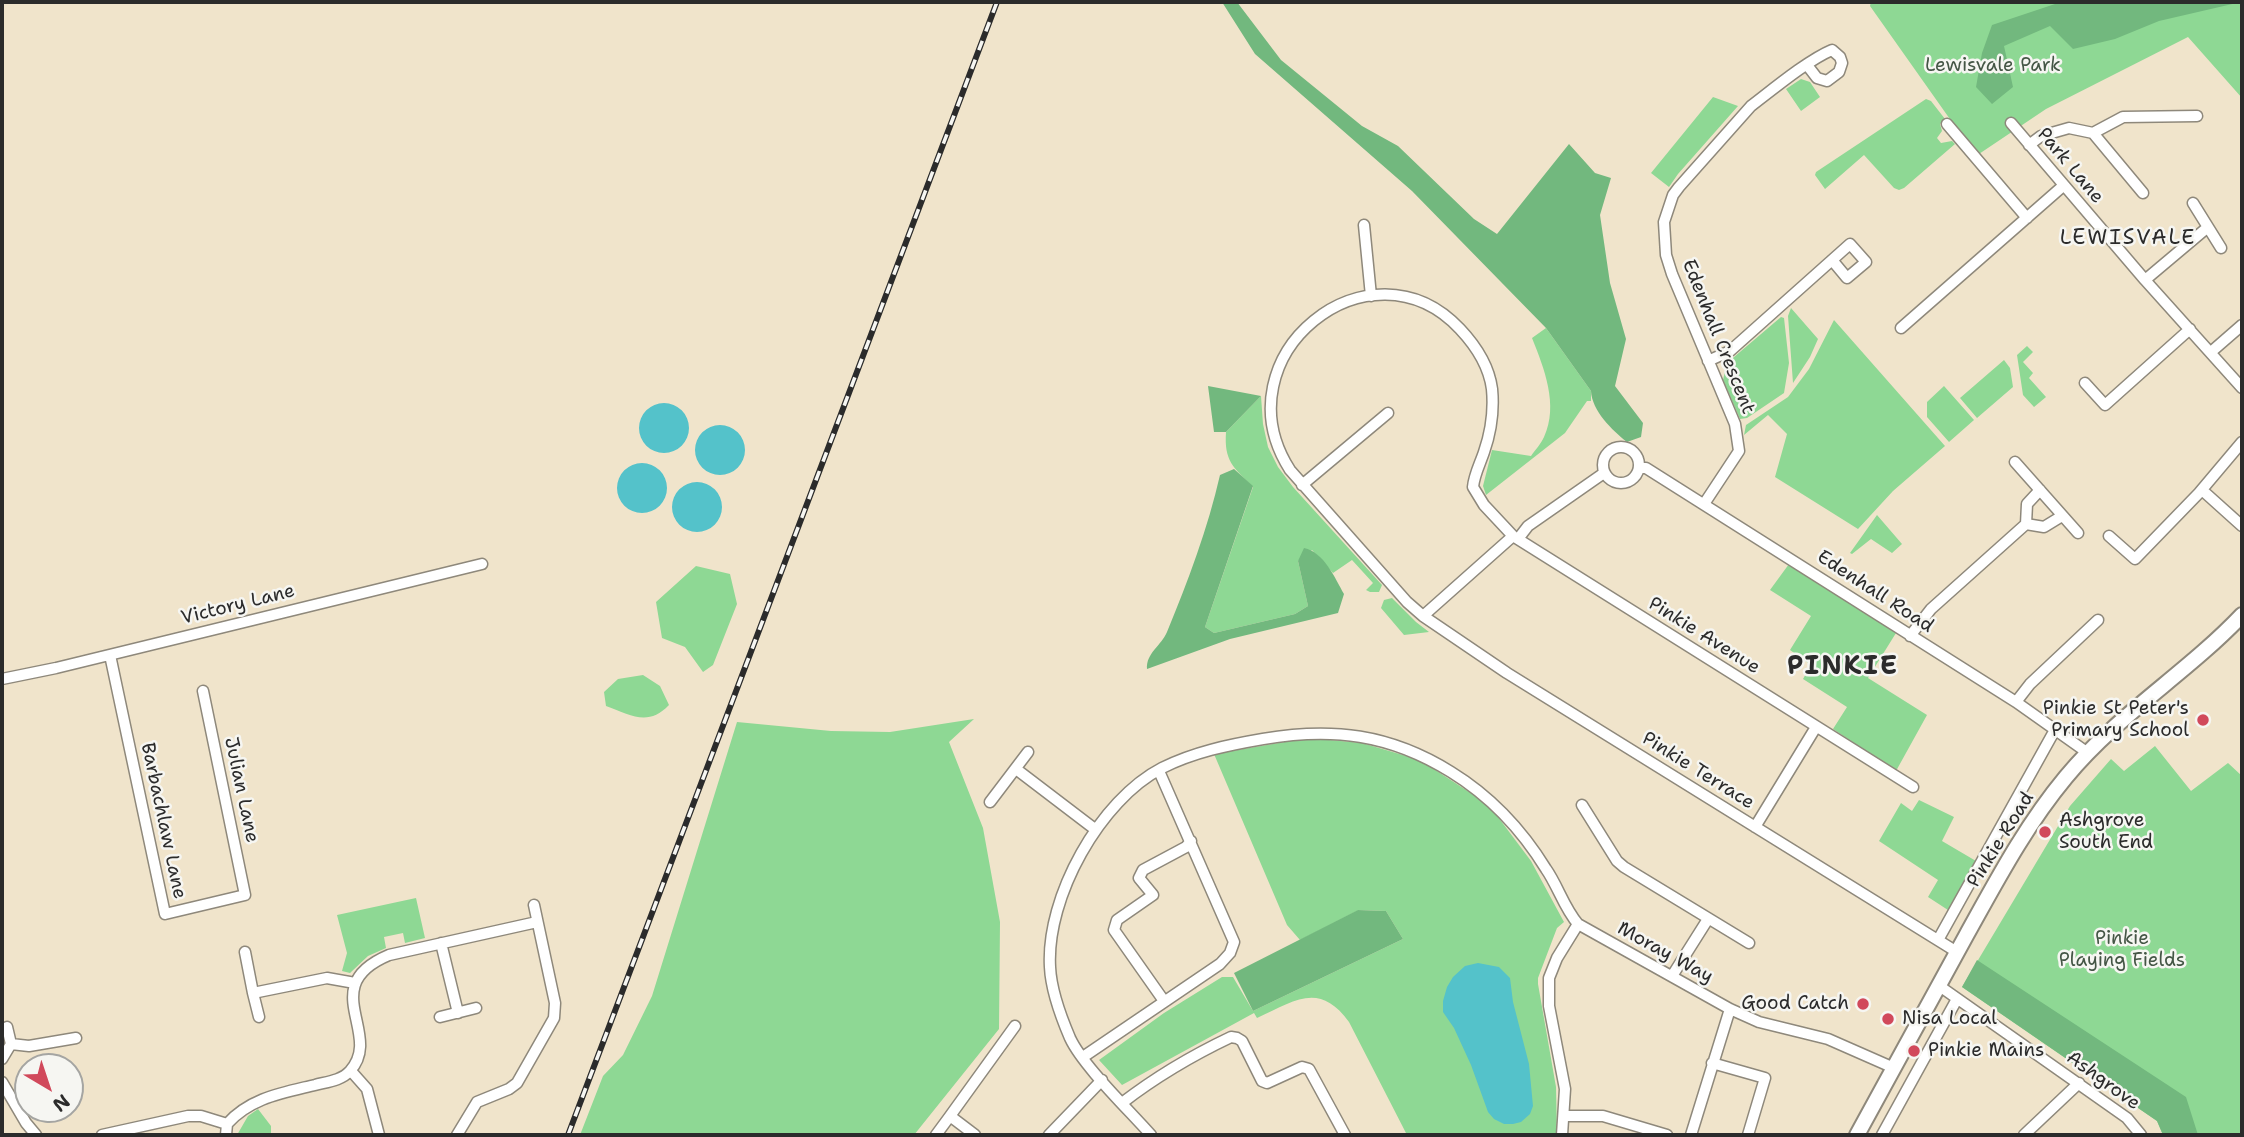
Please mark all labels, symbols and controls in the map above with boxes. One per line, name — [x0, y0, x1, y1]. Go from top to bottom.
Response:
park label: Lewisvale Park — [1925, 55, 2061, 77]
street label: Park Lane — [2032, 124, 2108, 208]
district label: LEWISVALE — [2061, 226, 2195, 252]
street label: Edenhall Crescent — [1677, 256, 1759, 418]
street label: Edenhall Road — [1813, 546, 1937, 638]
street label: Victory Lane — [179, 580, 297, 630]
street label: Pinkie Avenue — [1644, 593, 1764, 679]
district label: PINKIE — [1788, 651, 1898, 683]
place label: Pinkie St Peter's Primary School — [2043, 698, 2189, 742]
marker: Pinkie St Peter's Primary School — [2195, 712, 2211, 728]
street label: Pinkie Terrace — [1638, 727, 1758, 815]
street label: Julian Lane — [219, 735, 263, 845]
street label: Barbachlaw Lane — [135, 741, 191, 901]
street label: Pinkie Road — [1963, 788, 2039, 892]
place label: Ashgrove South End — [2059, 810, 2153, 854]
marker: Ashgrove South End — [2037, 824, 2053, 840]
street label: Moray Way — [1613, 917, 1717, 989]
park label: Pinkie Playing Fields — [2059, 928, 2185, 972]
place label: Good Catch — [1741, 993, 1849, 1015]
marker: Good Catch — [1855, 996, 1871, 1012]
place label: Nisa Local — [1902, 1008, 1997, 1030]
marker: Nisa Local — [1880, 1011, 1896, 1027]
place label: Pinkie Mains — [1928, 1040, 2044, 1062]
marker: Pinkie Mains — [1906, 1043, 1922, 1059]
street label: Ashgrove — [2062, 1047, 2144, 1115]
north arrow — [14, 1053, 84, 1123]
text: N — [48, 1089, 75, 1118]

